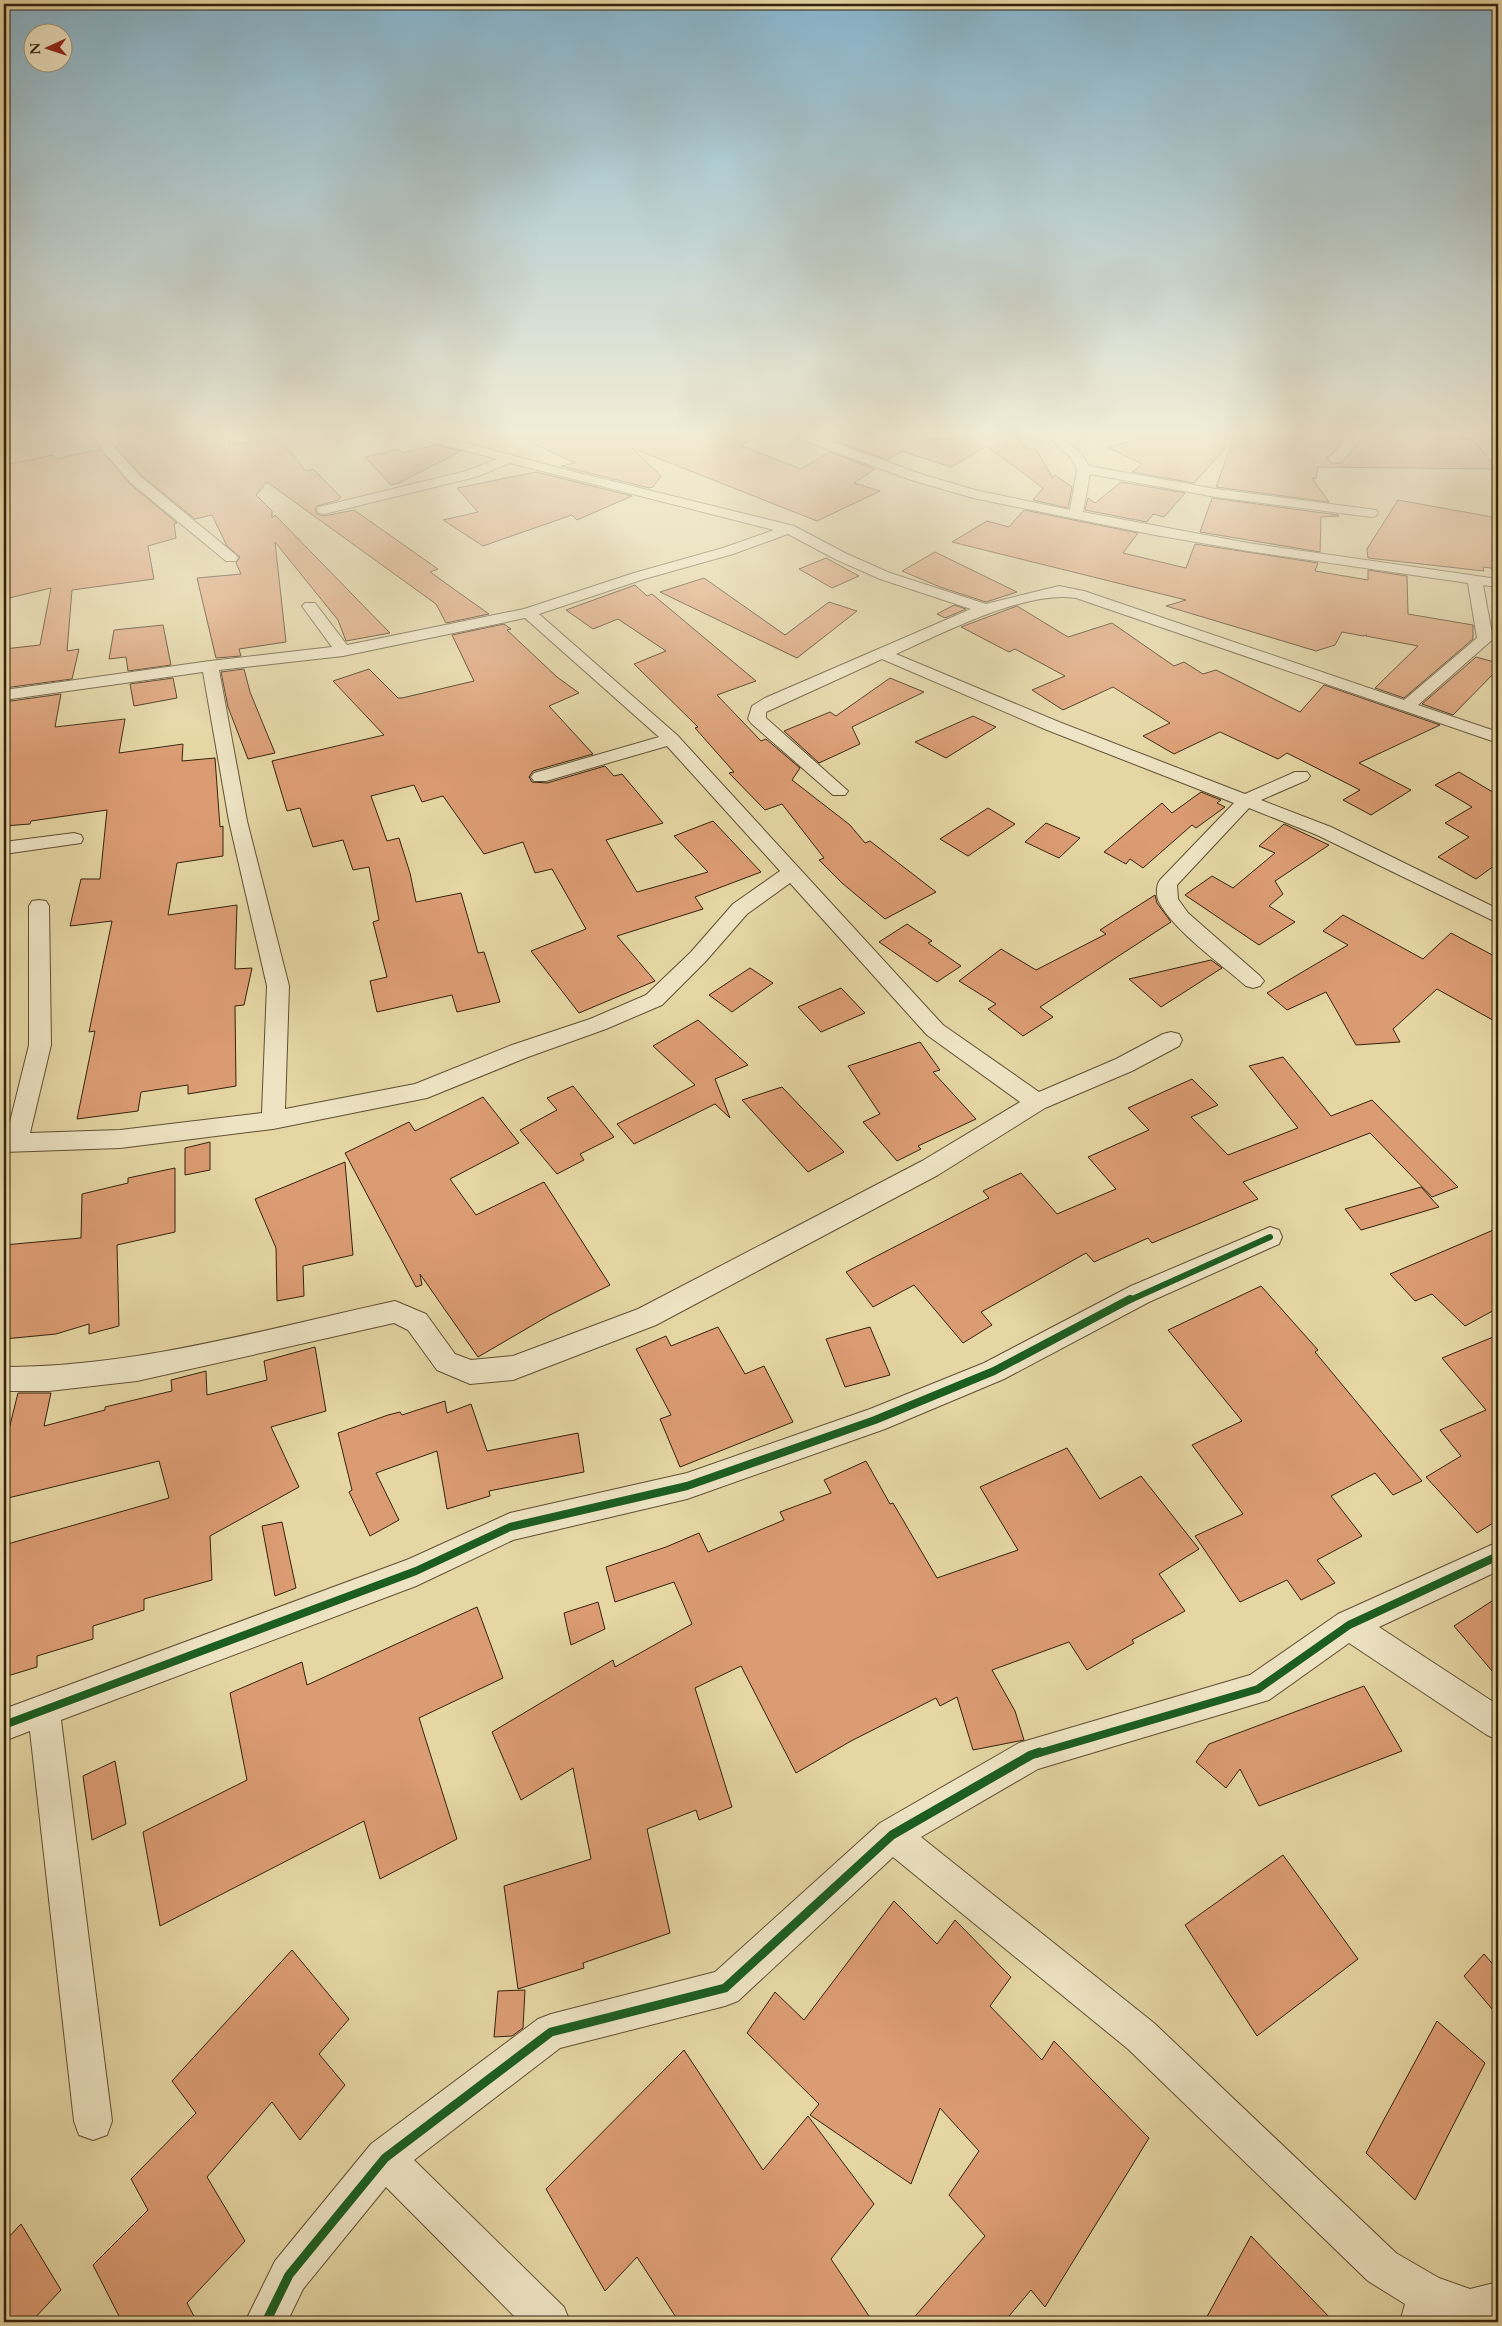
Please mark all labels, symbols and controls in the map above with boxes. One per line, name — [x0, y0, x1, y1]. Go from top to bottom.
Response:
north arrow — [22, 22, 72, 72]
text: N — [26, 42, 45, 55]

